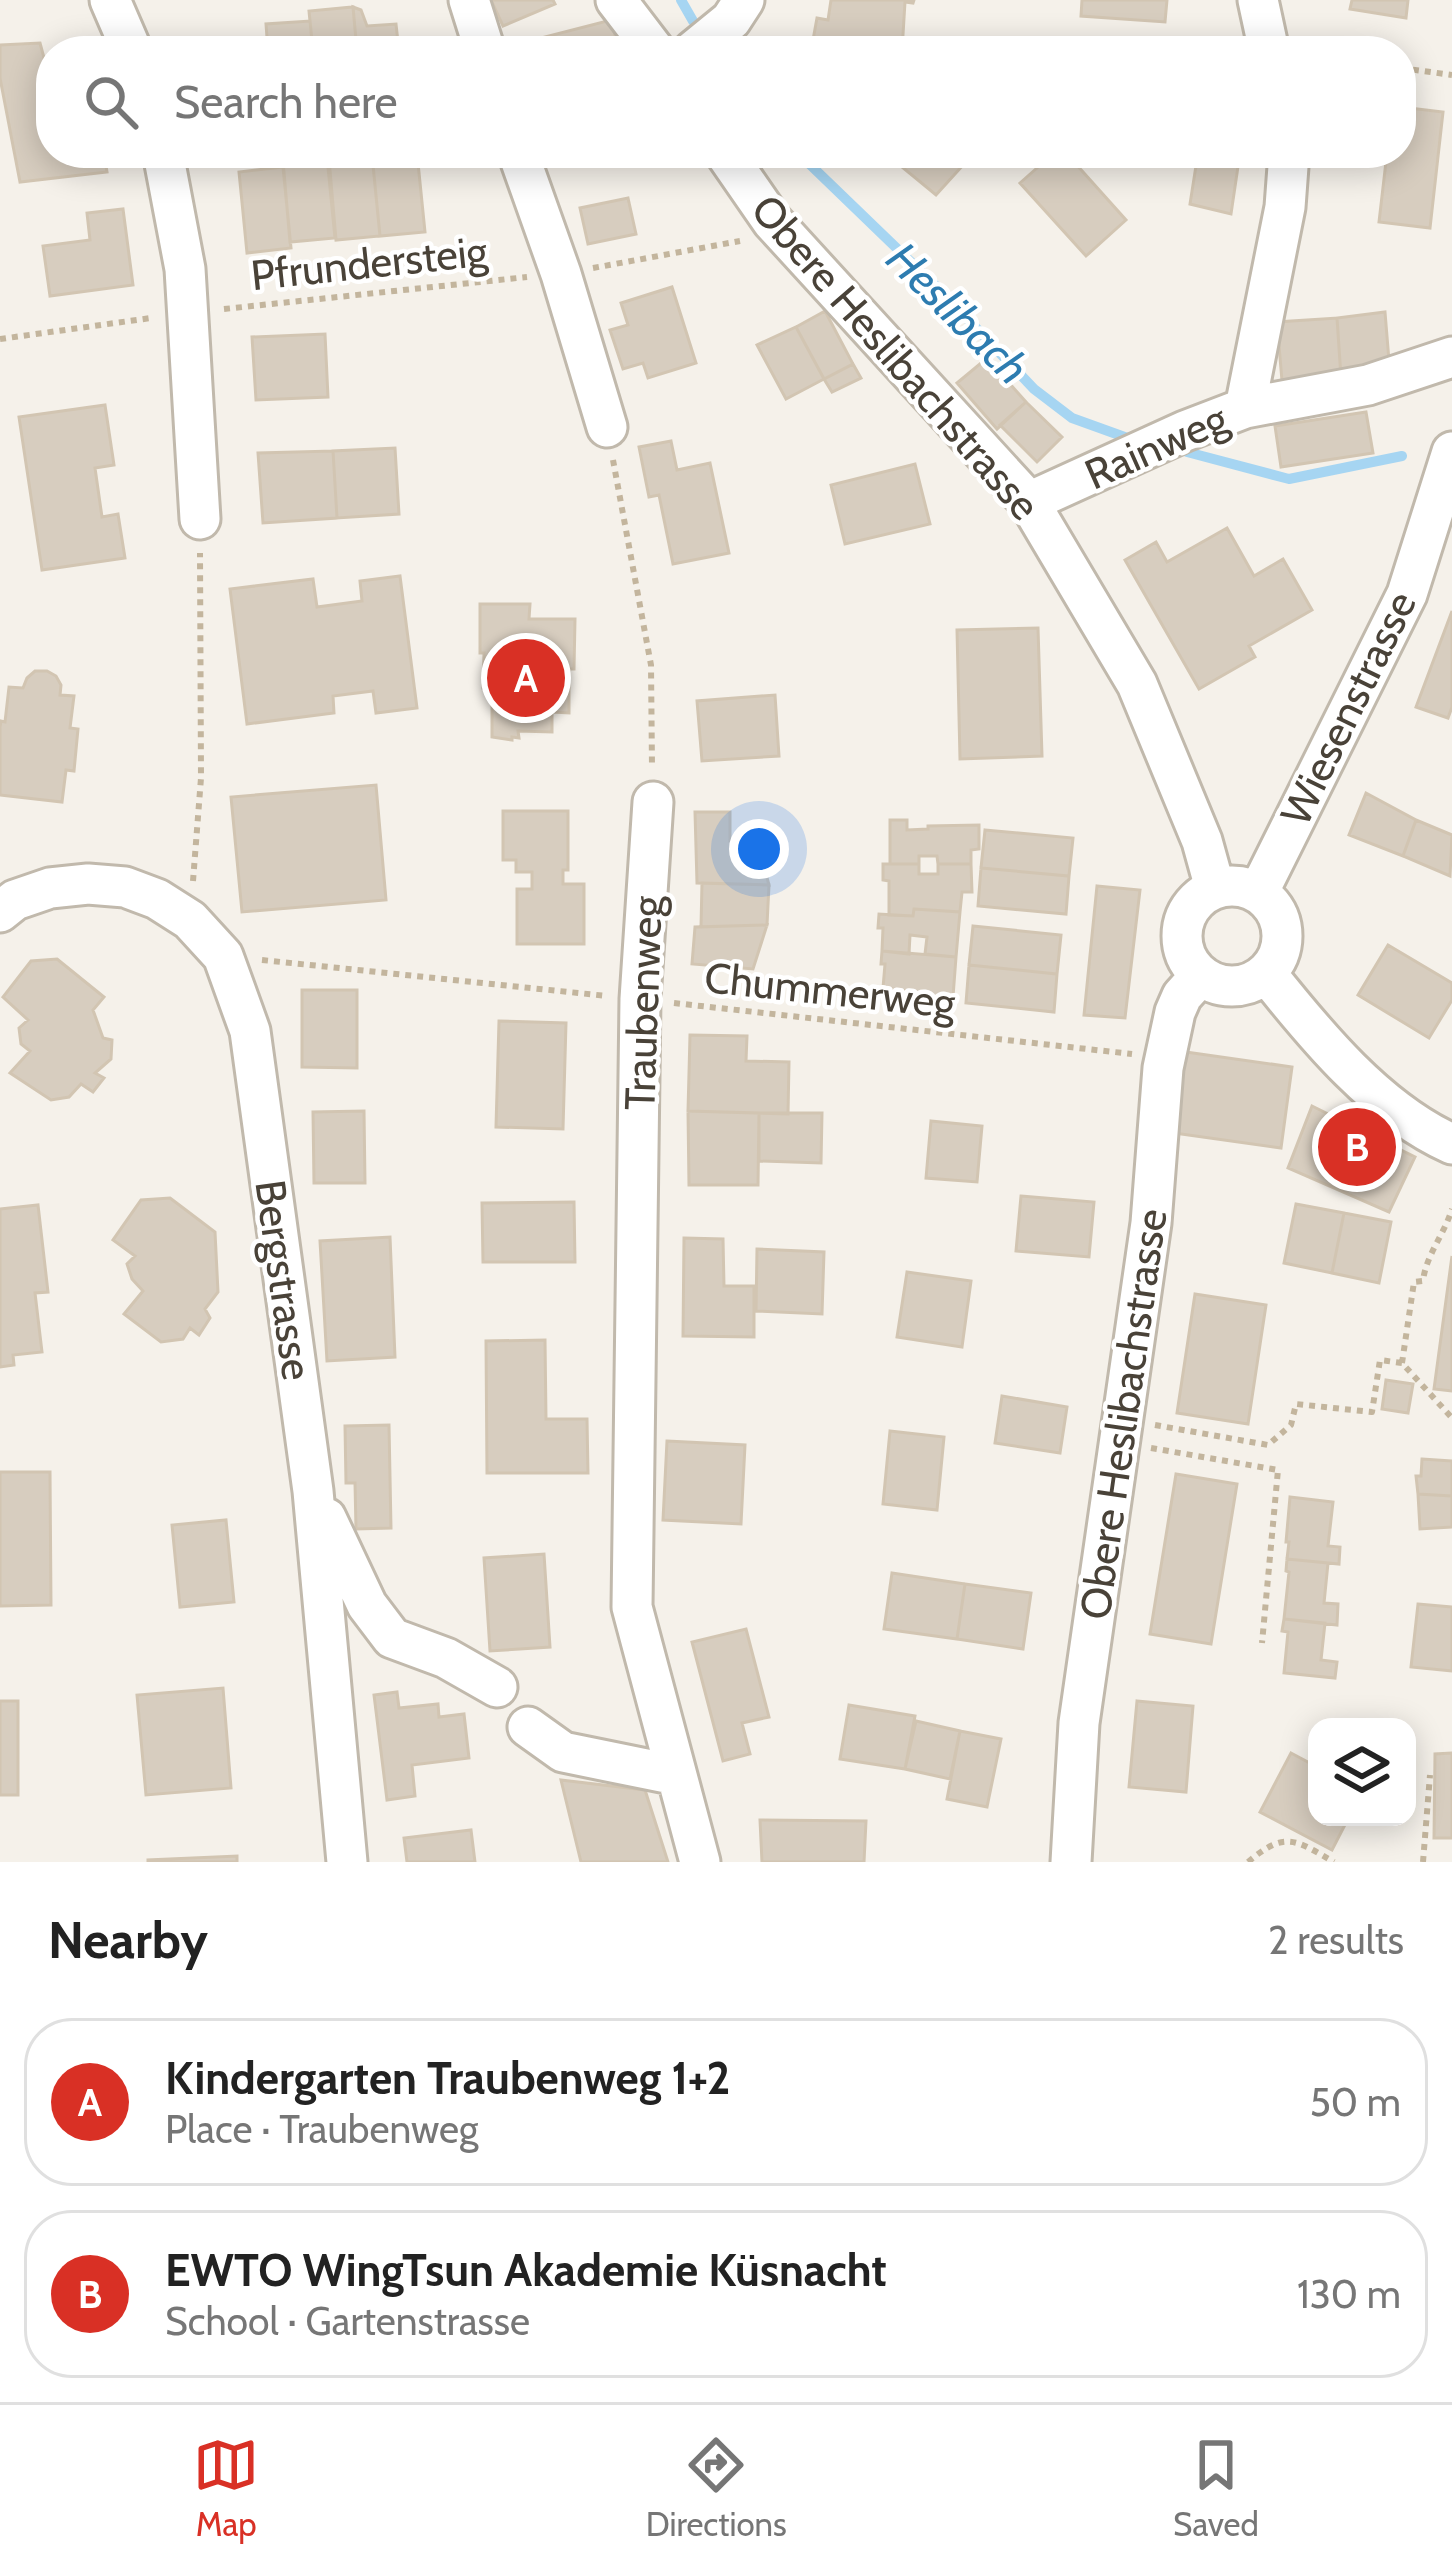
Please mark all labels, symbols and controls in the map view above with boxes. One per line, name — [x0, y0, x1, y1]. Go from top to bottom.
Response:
search box — [36, 36, 1416, 168]
icon: search — [78, 69, 144, 135]
text: Search here — [174, 75, 398, 129]
street label: Obere Heslibachstrasse — [741, 184, 1051, 530]
street label: Pfrundersteig — [248, 225, 491, 301]
water label: Heslibach — [876, 231, 1040, 395]
street label: Rainweg — [1077, 391, 1236, 500]
street label: Wiesenstrasse — [1269, 583, 1427, 833]
pin: A — [487, 633, 565, 723]
your location — [729, 819, 789, 879]
street label: Traubenweg — [613, 894, 673, 1111]
street label: Chummerweg — [702, 951, 959, 1029]
pin: B — [1318, 1102, 1396, 1192]
street label: Bergstrasse — [244, 1177, 324, 1383]
street label: Obere Heslibachstrasse — [1068, 1206, 1178, 1622]
map controls — [1308, 1718, 1416, 1826]
button: layers — [1308, 1718, 1416, 1826]
text: Nearby — [48, 1909, 208, 1971]
text: 2 results — [1268, 1916, 1404, 1964]
text: Kindergarten Traubenweg 1+2 — [165, 2051, 730, 2105]
text: A — [78, 2078, 102, 2126]
text: 50 m — [1310, 2078, 1401, 2126]
text: Place · Traubenweg — [165, 2105, 478, 2153]
text: EWTO WingTsun Akademie Küsnacht — [165, 2243, 887, 2297]
text: B — [78, 2270, 102, 2318]
text: 130 m — [1297, 2270, 1401, 2318]
text: School · Gartenstrasse — [165, 2297, 530, 2345]
tab: Map — [193, 2432, 259, 2544]
tab: Directions — [646, 2432, 787, 2544]
tab: Saved — [1173, 2432, 1259, 2544]

